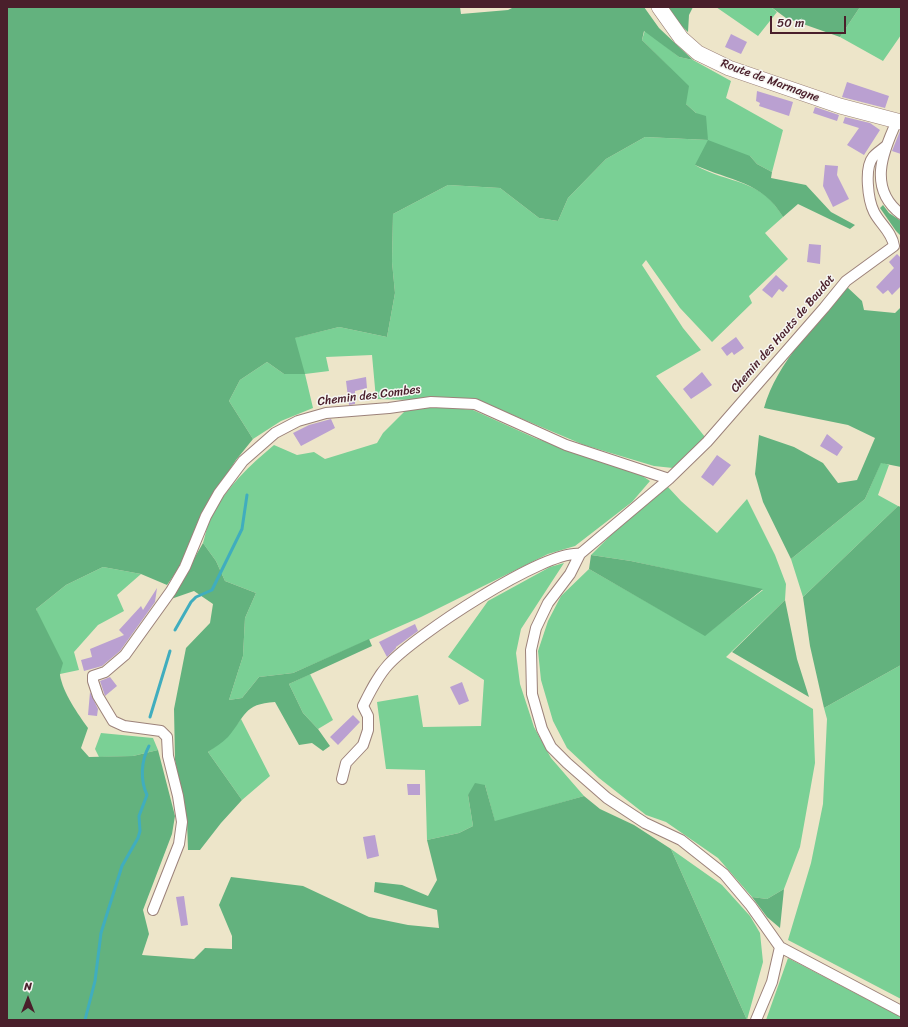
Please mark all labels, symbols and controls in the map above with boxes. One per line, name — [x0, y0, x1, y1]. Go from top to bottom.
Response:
scale bar — [772, 8, 848, 34]
text: 50 m — [777, 12, 804, 34]
street label: Route de Marmagne — [719, 56, 821, 106]
street label: Chemin des Hauts de Baudot — [728, 272, 838, 396]
street label: Chemin des Combes — [317, 383, 421, 409]
text: N — [24, 977, 32, 996]
north arrow — [8, 979, 48, 1019]

